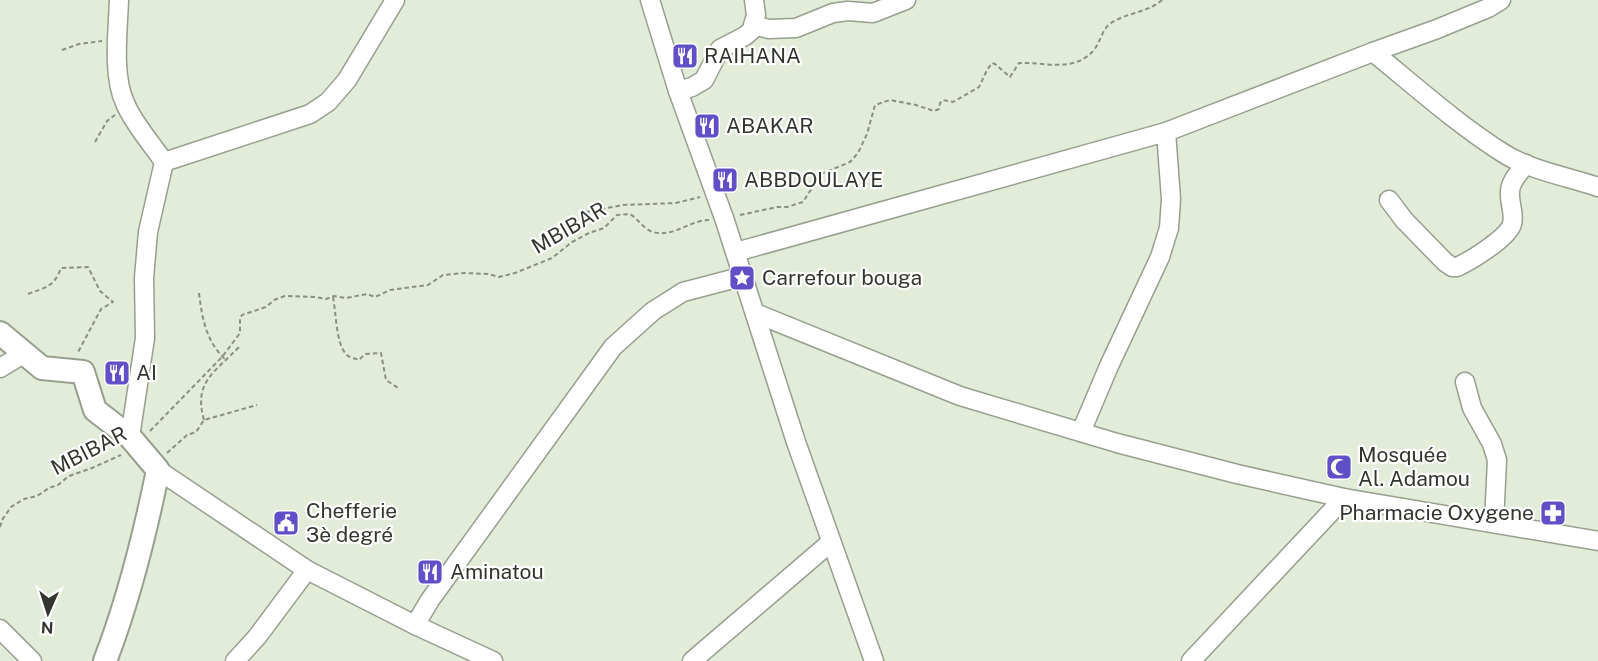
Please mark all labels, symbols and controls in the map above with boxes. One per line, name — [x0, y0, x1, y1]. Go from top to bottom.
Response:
restaurant icon: RAIHANA — [670, 41, 700, 71]
place label: RAIHANA — [704, 43, 801, 68]
restaurant icon: ABAKAR — [692, 111, 722, 141]
place label: ABAKAR — [726, 113, 814, 138]
restaurant icon: ABBDOULAYE — [710, 165, 740, 195]
place label: ABBDOULAYE — [744, 167, 883, 192]
street label: MBIBAR — [527, 196, 610, 259]
place icon: Carrefour bouga — [727, 263, 757, 293]
place label: Carrefour bouga — [762, 265, 922, 290]
restaurant icon: AI — [102, 358, 132, 388]
place label: AI — [136, 360, 157, 385]
street label: MBIBAR — [47, 421, 131, 480]
place label: Mosquée Al. Adamou — [1358, 442, 1470, 491]
mosque icon: Mosquée Al. Adamou — [1324, 452, 1354, 482]
place label: Chefferie 3è degré — [306, 498, 397, 547]
pharmacy icon: Pharmacie Oxygene — [1538, 498, 1568, 528]
place label: Pharmacie Oxygene — [1339, 500, 1534, 525]
public building icon: Chefferie 3è degré — [271, 508, 301, 538]
restaurant icon: Aminatou — [415, 557, 445, 587]
place label: Aminatou — [450, 559, 544, 584]
north arrow — [18, 583, 78, 643]
text: N — [40, 618, 54, 637]

